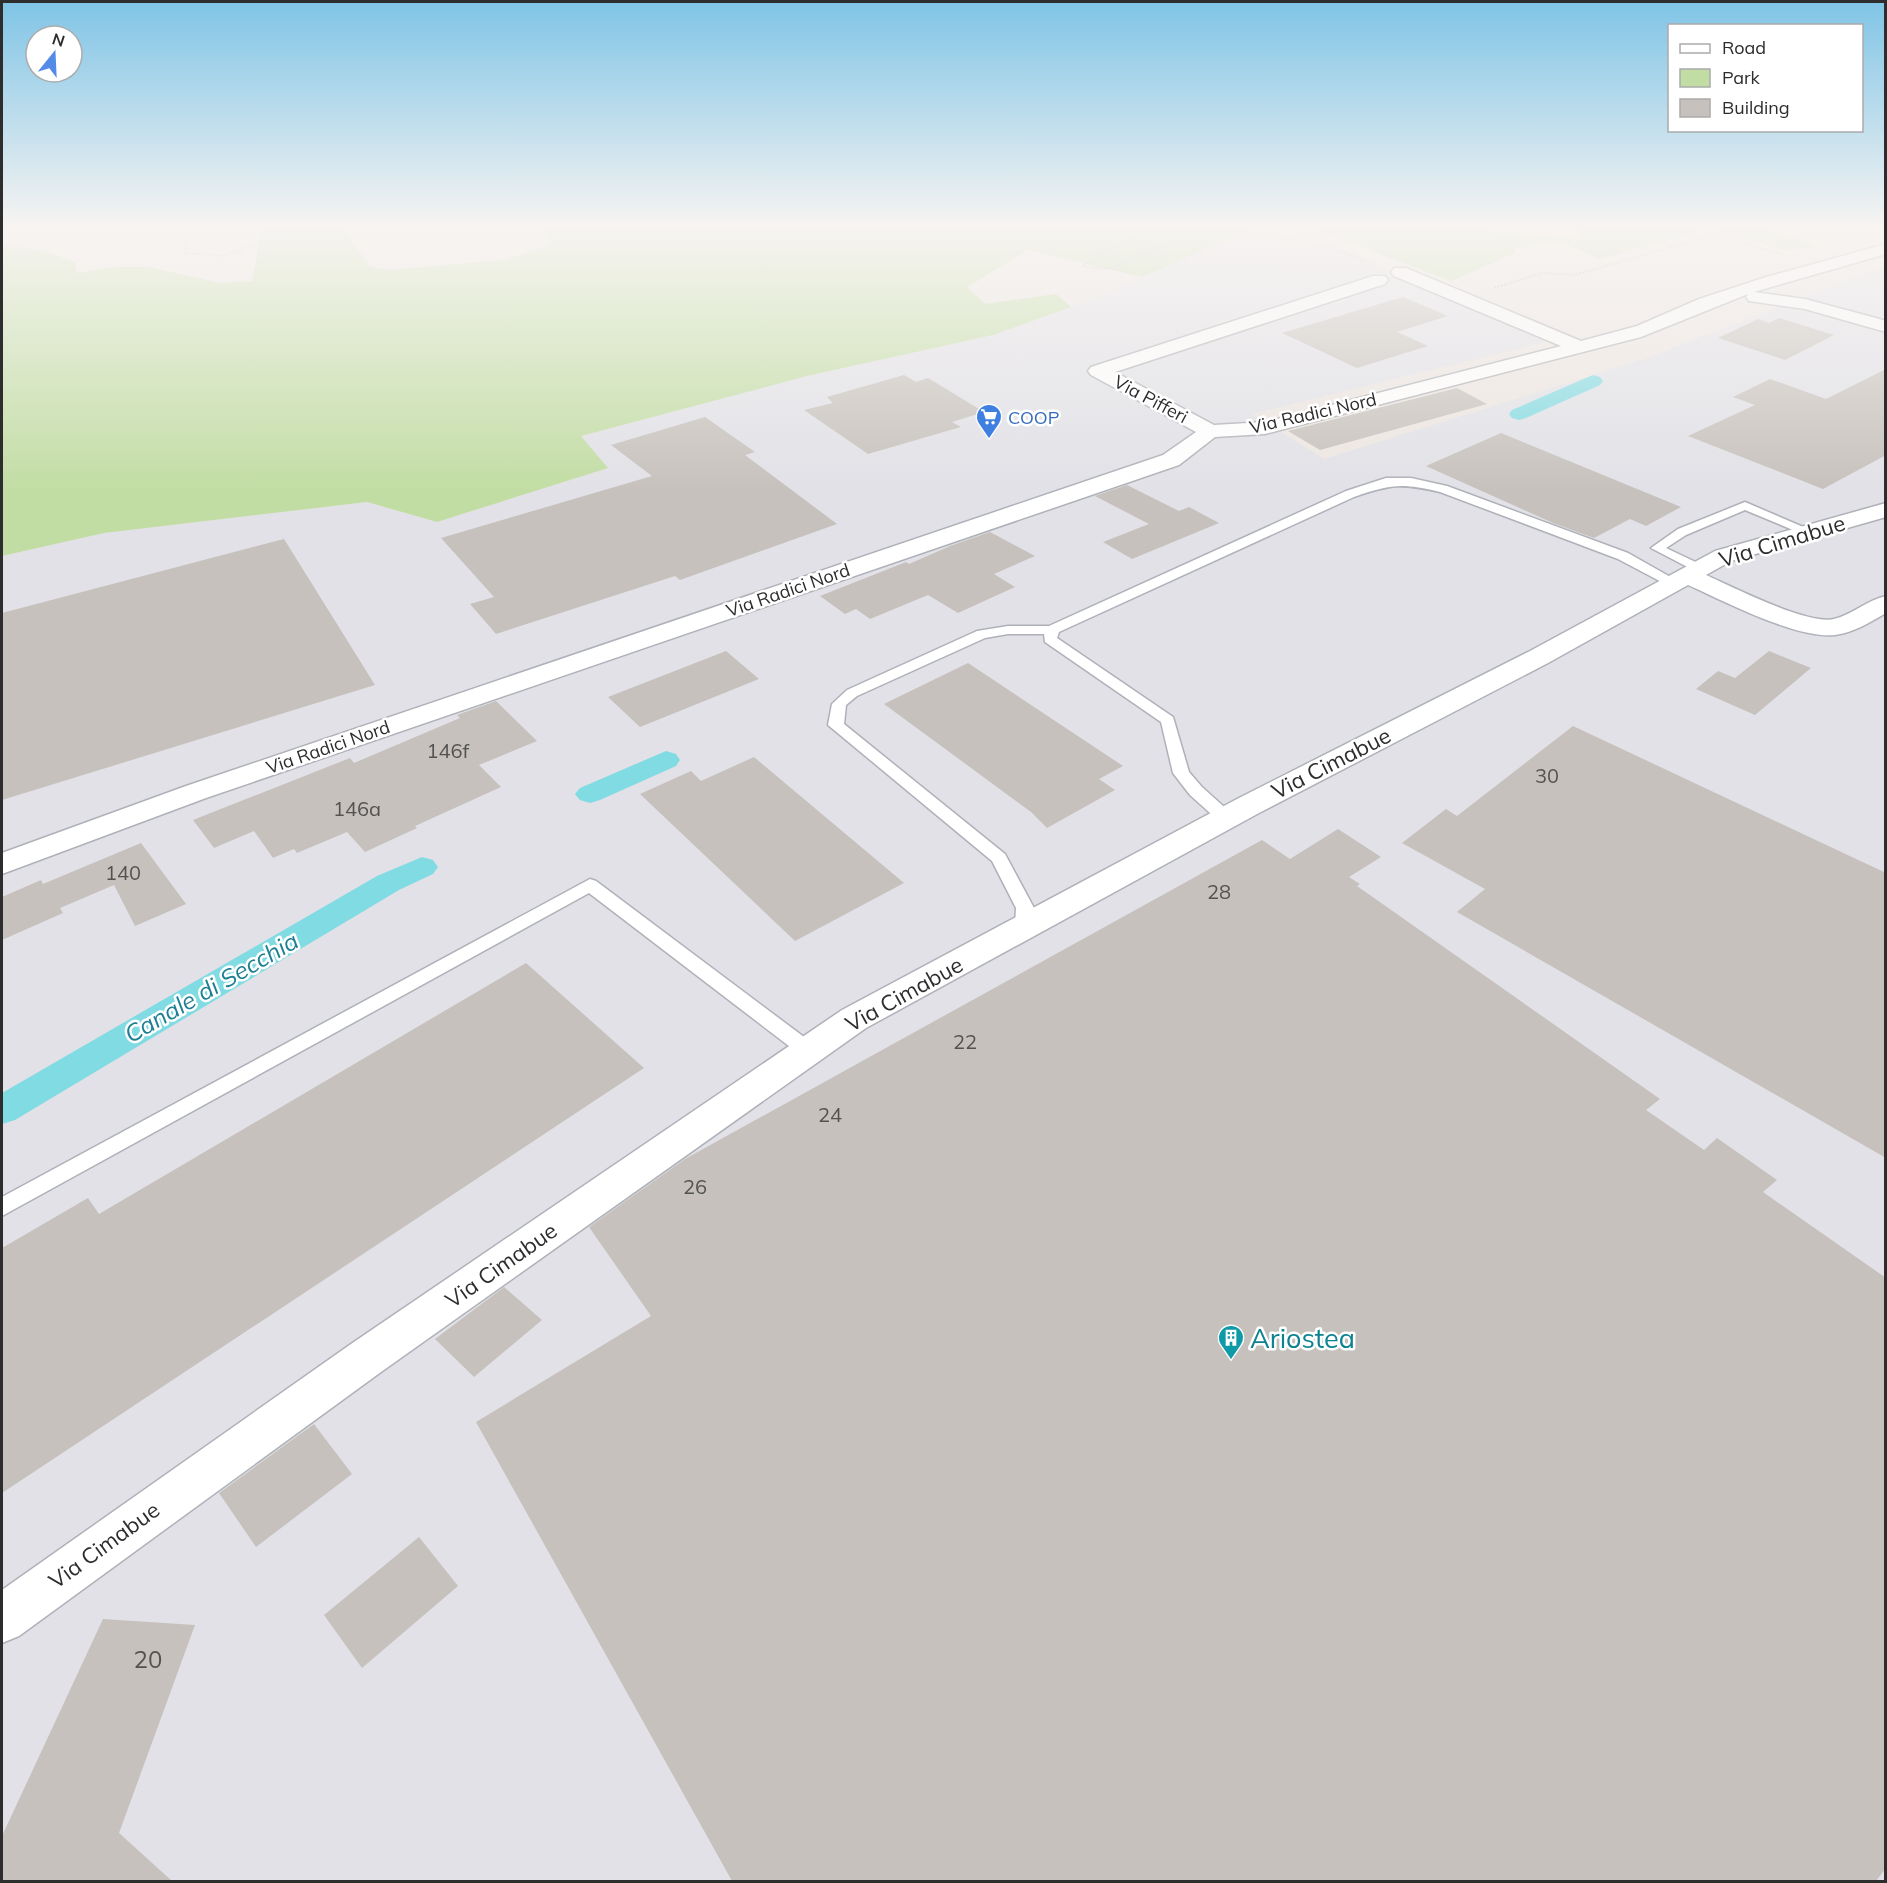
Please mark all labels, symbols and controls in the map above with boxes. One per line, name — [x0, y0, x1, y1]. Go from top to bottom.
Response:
north arrow — [24, 24, 84, 84]
legend — [1668, 24, 1863, 132]
text: N — [50, 28, 67, 51]
text: Road — [1722, 36, 1766, 59]
text: Park — [1722, 66, 1761, 89]
text: Building — [1722, 96, 1790, 119]
street label: Via Pifferi — [1110, 370, 1192, 428]
street label: Via Radici Nord — [1247, 387, 1379, 439]
supermarket icon: COOP — [974, 402, 1004, 440]
place label: COOP — [1008, 406, 1059, 429]
street label: Via Cimabue — [1716, 509, 1848, 573]
street label: Via Radici Nord — [723, 558, 853, 622]
street label: Via Radici Nord — [263, 715, 393, 779]
street label: Via Cimabue — [1267, 721, 1395, 805]
house number: 146f — [427, 738, 470, 763]
house number: 30 — [1535, 763, 1559, 788]
house number: 146a — [333, 796, 381, 821]
house number: 140 — [105, 860, 141, 885]
house number: 28 — [1207, 879, 1231, 904]
water label: Canale di Secchia — [119, 925, 303, 1049]
street label: Via Cimabue — [840, 950, 968, 1038]
house number: 22 — [953, 1029, 977, 1054]
house number: 24 — [818, 1102, 842, 1127]
house number: 26 — [683, 1174, 707, 1199]
street label: Via Cimabue — [440, 1216, 562, 1314]
place label: Ariostea — [1250, 1321, 1355, 1355]
building icon: Ariostea — [1216, 1323, 1246, 1361]
street label: Via Cimabue — [43, 1495, 165, 1595]
house number: 20 — [134, 1644, 162, 1674]

